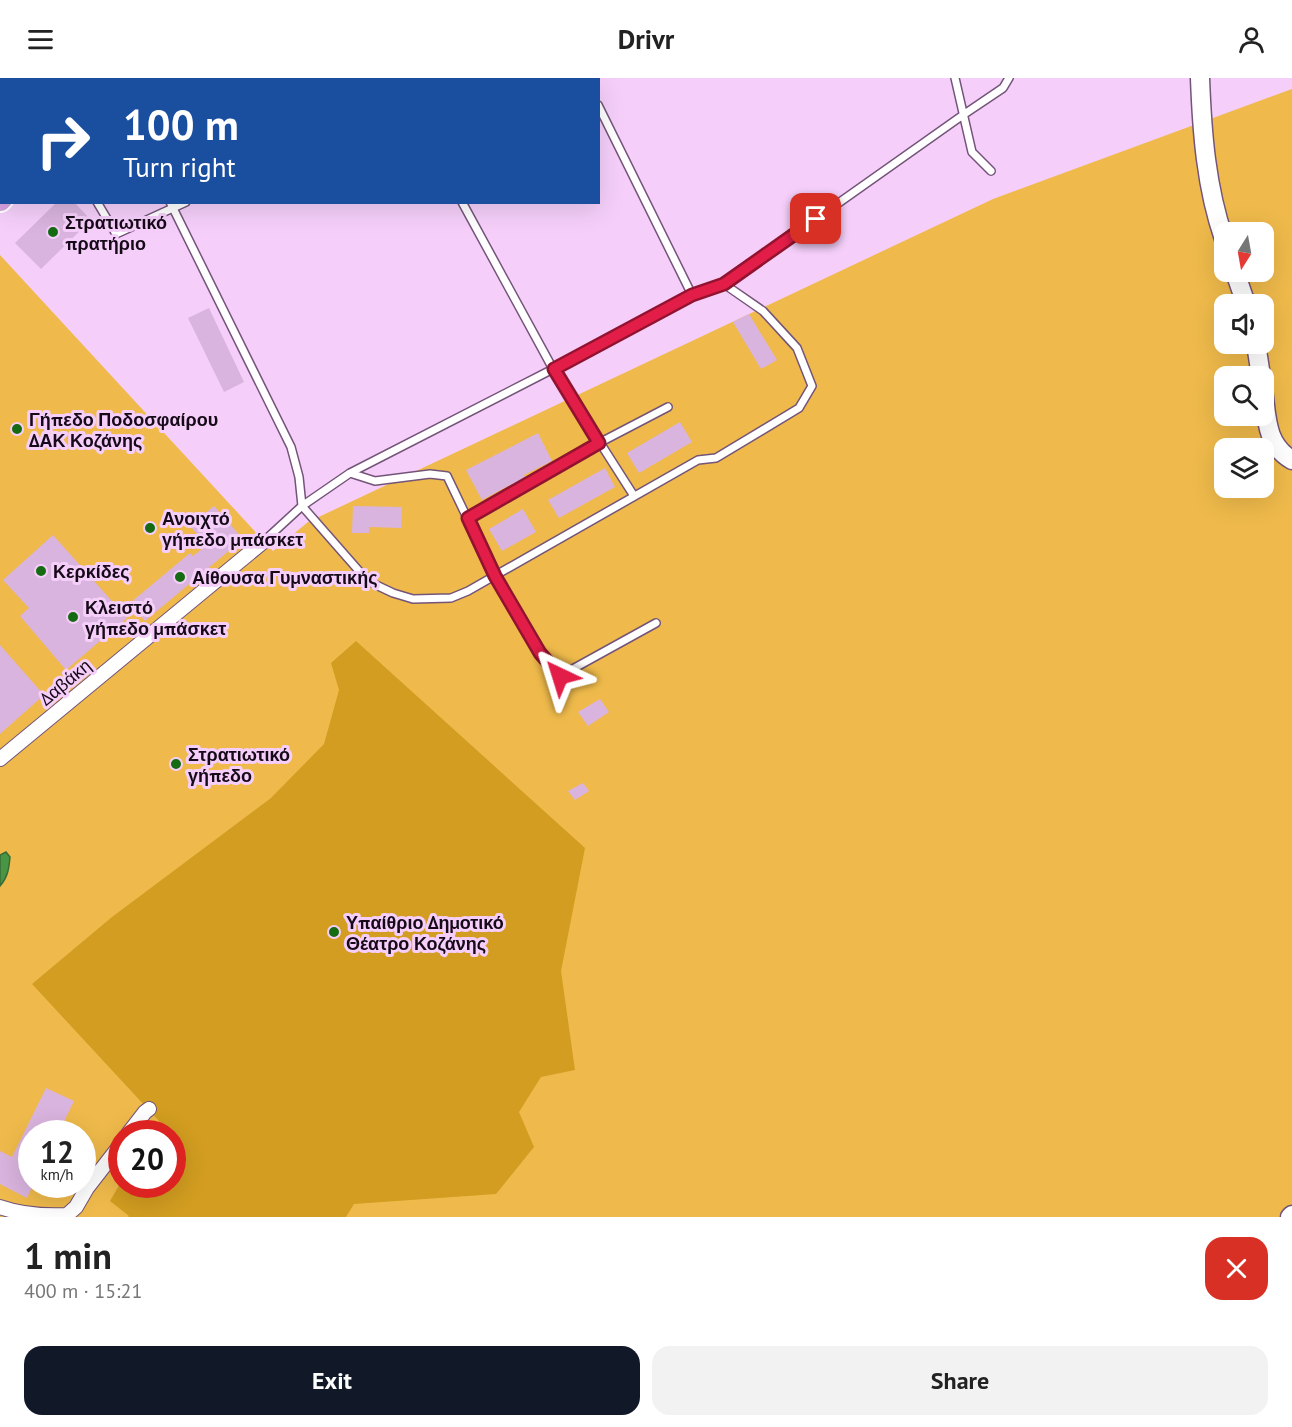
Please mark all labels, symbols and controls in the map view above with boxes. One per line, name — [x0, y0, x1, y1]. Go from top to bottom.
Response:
text: Drivr — [618, 22, 674, 56]
icon: menu — [24, 23, 57, 56]
icon: person — [1235, 23, 1268, 56]
text: 100 m — [123, 97, 239, 152]
icon: right — [24, 102, 102, 180]
text: Turn right — [123, 150, 236, 184]
pin — [790, 193, 841, 244]
icon: arrive — [799, 202, 832, 235]
place label: Στρατιωτικό πρατήριο — [65, 211, 167, 255]
north arrow — [1214, 222, 1274, 282]
map controls — [1214, 222, 1274, 498]
marker: Στρατιωτικό πρατήριο — [46, 225, 60, 239]
button: sound — [1214, 294, 1274, 354]
button: search — [1214, 366, 1274, 426]
place label: Γήπεδο Ποδοσφαίρου ΔΑΚ Κοζάνης — [29, 408, 218, 452]
marker: Γήπεδο Ποδοσφαίρου ΔΑΚ Κοζάνης — [10, 422, 24, 436]
button: layers — [1214, 438, 1274, 498]
place label: Ανοιχτό γήπεδο μπάσκετ — [162, 507, 303, 551]
marker: Ανοιχτό γήπεδο μπάσκετ — [143, 521, 157, 535]
place label: Κερκίδες — [53, 560, 130, 583]
marker: Κερκίδες — [34, 564, 48, 578]
place label: Αίθουσα Γυμναστικής — [192, 566, 378, 589]
marker: Αίθουσα Γυμναστικής — [173, 570, 187, 584]
place label: Κλειστό γήπεδο μπάσκετ — [85, 596, 226, 640]
marker: Κλειστό γήπεδο μπάσκετ — [66, 610, 80, 624]
position arrow — [528, 644, 592, 708]
street label: Δαβάκη — [34, 654, 96, 710]
place label: Στρατιωτικό γήπεδο — [188, 743, 290, 787]
marker: Στρατιωτικό γήπεδο — [169, 757, 183, 771]
place label: Υπαίθριο Δημοτικό Θέατρο Κοζάνης — [346, 911, 504, 955]
marker: Υπαίθριο Δημοτικό Θέατρο Κοζάνης — [327, 925, 341, 939]
speed limit sign: 20 — [108, 1120, 186, 1198]
text: 12 — [40, 1132, 74, 1171]
text: km/h — [41, 1165, 73, 1184]
text: 1 min — [24, 1232, 112, 1279]
button: close — [1205, 1237, 1268, 1300]
text: 400 m · 15:21 — [24, 1278, 142, 1304]
button: Exit — [24, 1346, 640, 1415]
button: Share — [652, 1346, 1268, 1415]

